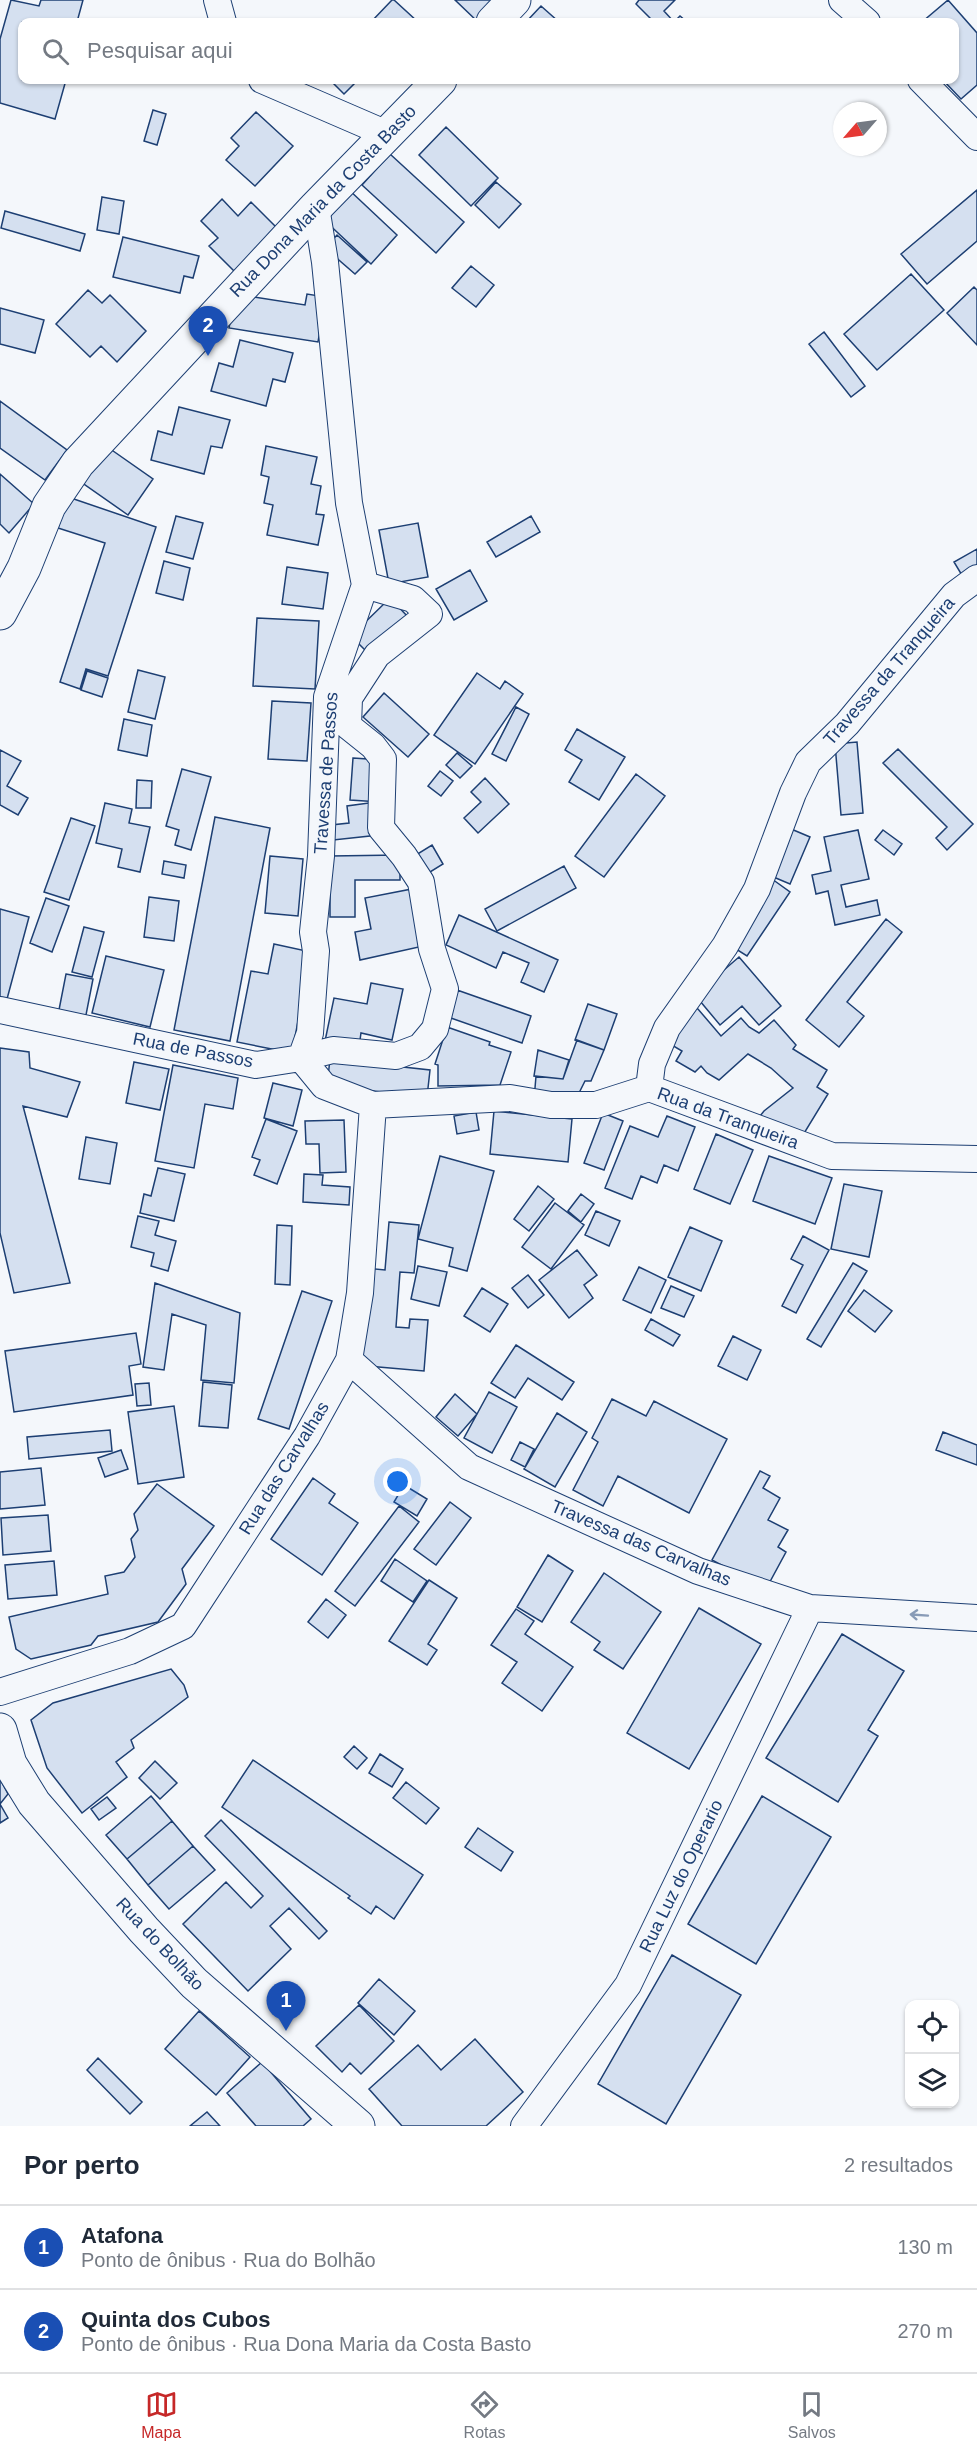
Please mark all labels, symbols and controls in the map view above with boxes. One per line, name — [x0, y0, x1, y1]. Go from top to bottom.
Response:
search box — [18, 18, 959, 84]
icon: search — [39, 35, 72, 68]
text: Pesquisar aqui — [87, 38, 233, 63]
street label: Rua Dona Maria da Costa Basto — [226, 101, 420, 301]
north arrow — [833, 102, 887, 156]
pin: 2 — [188, 306, 228, 356]
street label: Travessa da Tranqueira — [819, 592, 959, 749]
street label: Travessa de Passos — [310, 691, 342, 855]
street label: Rua de Passos — [131, 1029, 255, 1071]
street label: Rua da Tranqueira — [655, 1083, 802, 1153]
street label: Rua das Carvalhas — [235, 1398, 333, 1538]
your location — [383, 1467, 412, 1496]
street label: Travessa das Carvalhas — [548, 1496, 734, 1590]
one-way arrow — [909, 1610, 929, 1621]
street label: Rua Luz do Operario — [635, 1797, 727, 1955]
street label: Rua do Bolhão — [112, 1894, 208, 1994]
pin: 1 — [266, 1982, 306, 2031]
map controls — [905, 2000, 959, 2108]
button: locate — [905, 2000, 959, 2054]
button: layers — [905, 2054, 959, 2108]
text: Por perto — [24, 2150, 140, 2180]
text: 2 resultados — [844, 2154, 953, 2176]
text: Atafona — [81, 2223, 163, 2248]
text: 1 — [38, 2236, 49, 2258]
text: 130 m — [897, 2236, 953, 2258]
text: Ponto de ônibus · Rua do Bolhão — [81, 2249, 376, 2271]
text: Quinta dos Cubos — [81, 2307, 270, 2332]
text: 2 — [38, 2320, 49, 2342]
text: 270 m — [897, 2320, 953, 2342]
text: Ponto de ônibus · Rua Dona Maria da Costa Basto — [81, 2333, 531, 2355]
tab: Mapa — [141, 2388, 181, 2442]
tab: Rotas — [464, 2388, 505, 2442]
tab: Salvos — [788, 2388, 836, 2442]

